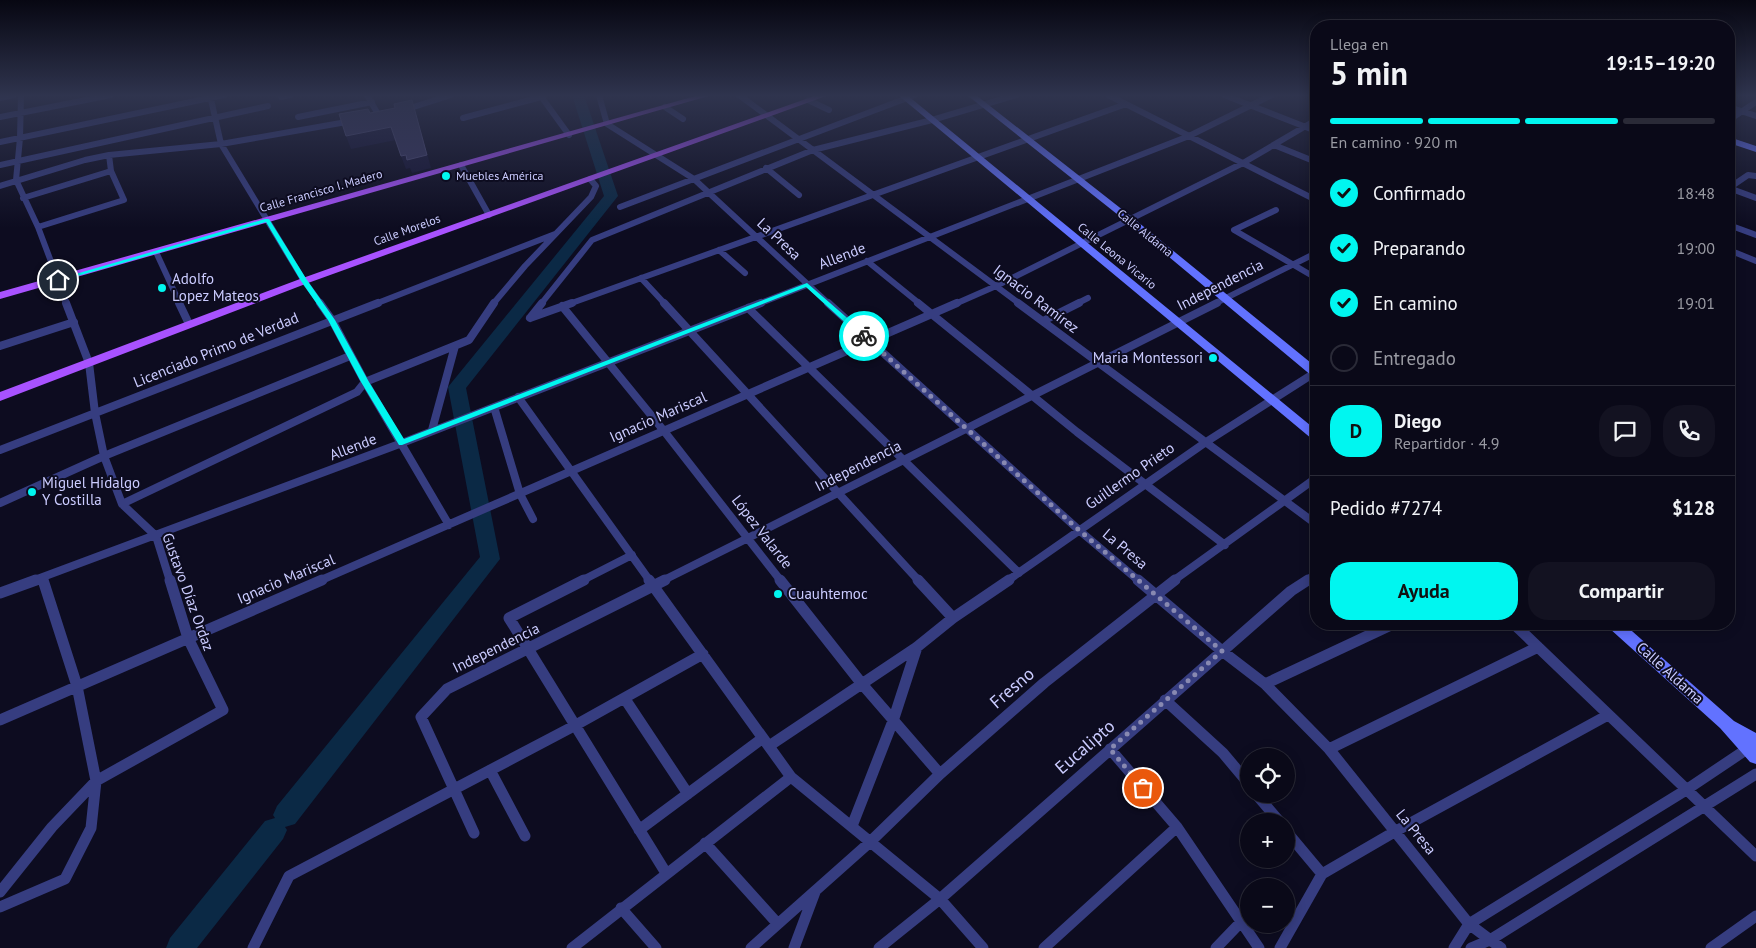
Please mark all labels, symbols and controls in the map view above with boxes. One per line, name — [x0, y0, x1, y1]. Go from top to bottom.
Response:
text: Llega en — [1330, 34, 1389, 54]
text: 19:15–19:20 — [1606, 51, 1715, 75]
text: 5 min — [1330, 52, 1408, 94]
text: En camino · 920 m — [1330, 132, 1458, 152]
street label: Calle Francisco I. Madero — [258, 166, 384, 215]
place label: Muebles América — [456, 168, 544, 183]
marker: Muebles América — [440, 170, 452, 182]
icon: check — [1330, 179, 1358, 207]
text: Confirmado — [1373, 181, 1466, 205]
text: 18:48 — [1677, 183, 1715, 203]
street label: Calle Aldama — [1114, 206, 1176, 260]
street label: Calle Morelos — [371, 211, 442, 249]
street label: La Presa — [753, 214, 805, 264]
street label: Calle Leona Vicario — [1075, 219, 1160, 292]
icon: check — [1330, 234, 1358, 262]
text: Preparando — [1373, 236, 1465, 260]
street label: Allende — [816, 238, 868, 273]
text: 19:00 — [1677, 238, 1715, 258]
street label: Independencia — [1173, 255, 1266, 314]
pin — [37, 259, 79, 301]
street label: Ignacio Ramírez — [990, 260, 1083, 337]
icon: home — [44, 266, 72, 294]
place label: Adolfo Lopez Mateos — [172, 269, 259, 305]
marker: Adolfo Lopez Mateos — [156, 282, 168, 294]
icon: check — [1330, 289, 1358, 317]
text: En camino — [1373, 291, 1458, 315]
text: 19:01 — [1677, 293, 1715, 313]
street label: Licenciado Primo de Verdad — [130, 308, 301, 391]
courier — [839, 311, 889, 361]
icon: bike — [850, 322, 878, 350]
text: Entregado — [1373, 346, 1456, 370]
place label: Maria Montessori — [1093, 348, 1203, 367]
marker: Maria Montessori — [1207, 352, 1219, 364]
street label: Ignacio Mariscal — [606, 386, 710, 446]
button: chat — [1599, 405, 1651, 457]
button: phone — [1663, 405, 1715, 457]
text: Diego — [1394, 409, 1441, 433]
text: D — [1350, 419, 1362, 443]
street label: Allende — [327, 429, 379, 464]
text: Repartidor · 4.9 — [1394, 433, 1499, 453]
street label: Independencia — [811, 436, 904, 495]
street label: Guillermo Prieto — [1081, 438, 1178, 513]
place label: Miguel Hidalgo Y Costilla — [42, 473, 140, 509]
marker: Miguel Hidalgo Y Costilla — [26, 486, 38, 498]
street label: López Valarde — [728, 491, 797, 572]
text: Pedido #7274 — [1330, 496, 1442, 520]
text: $128 — [1672, 496, 1715, 520]
street label: La Presa — [1099, 524, 1152, 573]
street label: Gustavo Díaz Ordaz — [158, 530, 219, 653]
street label: Ignacio Mariscal — [234, 549, 338, 608]
button: Ayuda — [1330, 562, 1518, 620]
button: Compartir — [1528, 562, 1715, 620]
place label: Cuauhtemoc — [788, 584, 868, 603]
marker: Cuauhtemoc — [772, 588, 784, 600]
street label: Independencia — [449, 618, 542, 677]
street label: Calle Aldama — [1633, 637, 1708, 708]
street label: Fresno — [985, 662, 1039, 713]
street label: Eucalipto — [1050, 714, 1119, 779]
map controls — [1240, 748, 1295, 933]
button: locate — [1240, 748, 1295, 803]
pin — [1122, 767, 1164, 809]
icon: bag — [1129, 774, 1157, 802]
street label: La Presa — [1392, 805, 1441, 858]
button: + — [1240, 813, 1295, 868]
button: − — [1240, 878, 1295, 933]

